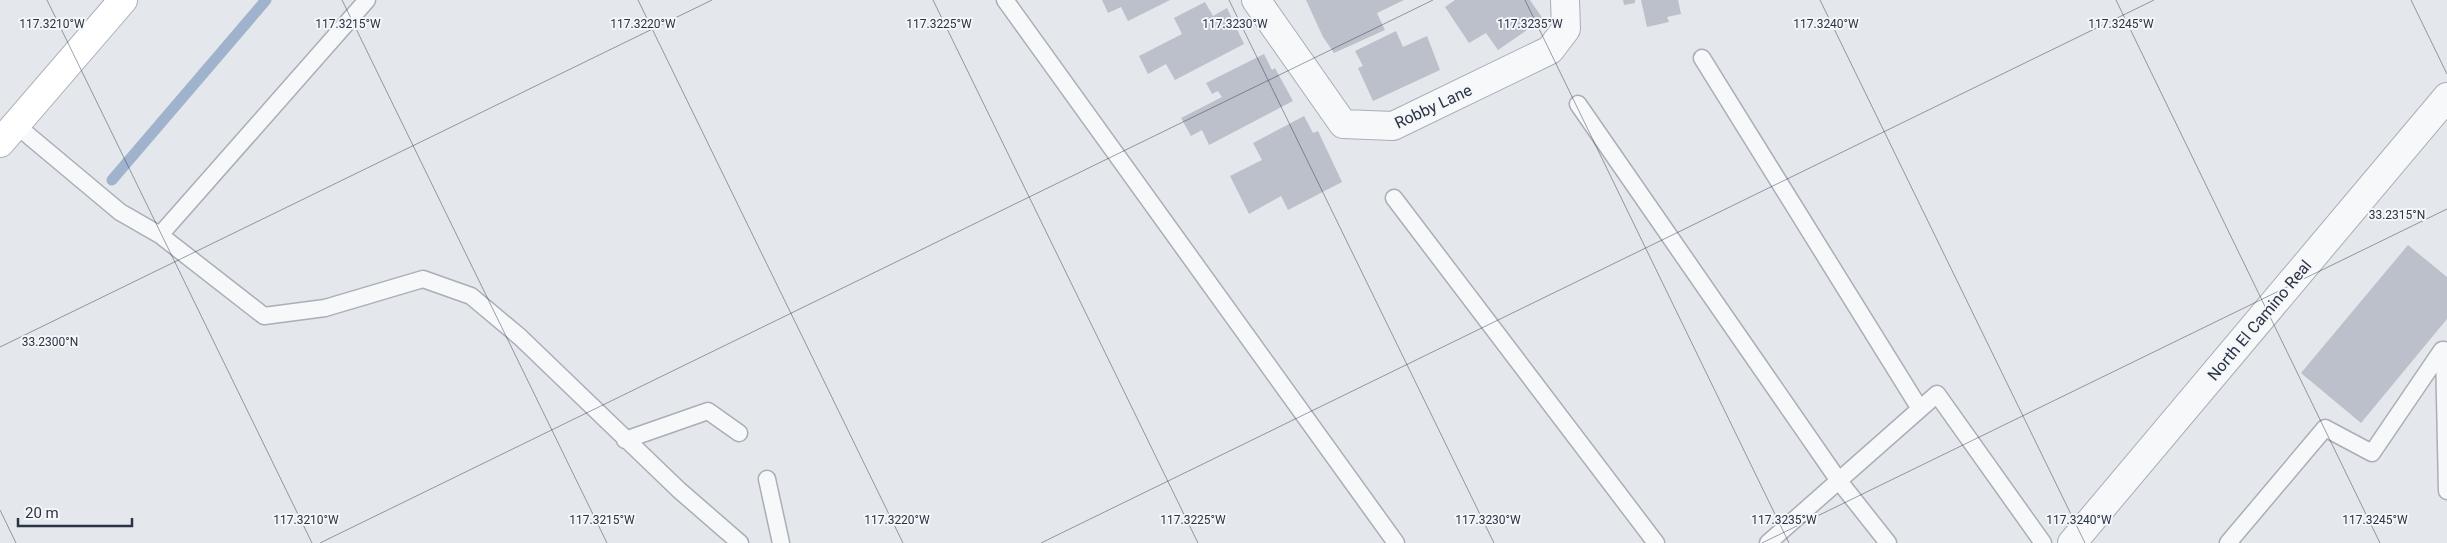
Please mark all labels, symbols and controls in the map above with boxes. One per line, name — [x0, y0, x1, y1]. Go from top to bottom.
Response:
text: 117.3210°W — [19, 17, 85, 31]
text: 117.3215°W — [315, 17, 381, 31]
text: 117.3220°W — [610, 17, 676, 31]
text: 117.3225°W — [906, 17, 972, 31]
text: 117.3230°W — [1202, 17, 1268, 31]
text: 117.3235°W — [1497, 17, 1563, 31]
text: 117.3240°W — [1793, 17, 1859, 31]
text: 117.3245°W — [2088, 17, 2154, 31]
street label: Robby Lane — [1392, 80, 1475, 133]
text: 33.2315°N — [2369, 208, 2425, 222]
street label: North El Camino Real — [2203, 256, 2315, 384]
text: 33.2300°N — [22, 335, 78, 349]
scale bar — [18, 496, 131, 528]
text: 20 m — [25, 504, 59, 522]
text: 117.3210°W — [273, 513, 339, 527]
text: 117.3215°W — [569, 513, 635, 527]
text: 117.3220°W — [864, 513, 930, 527]
text: 117.3225°W — [1160, 513, 1226, 527]
text: 117.3230°W — [1455, 513, 1521, 527]
text: 117.3235°W — [1751, 513, 1817, 527]
text: 117.3240°W — [2046, 513, 2112, 527]
text: 117.3245°W — [2342, 513, 2408, 527]

